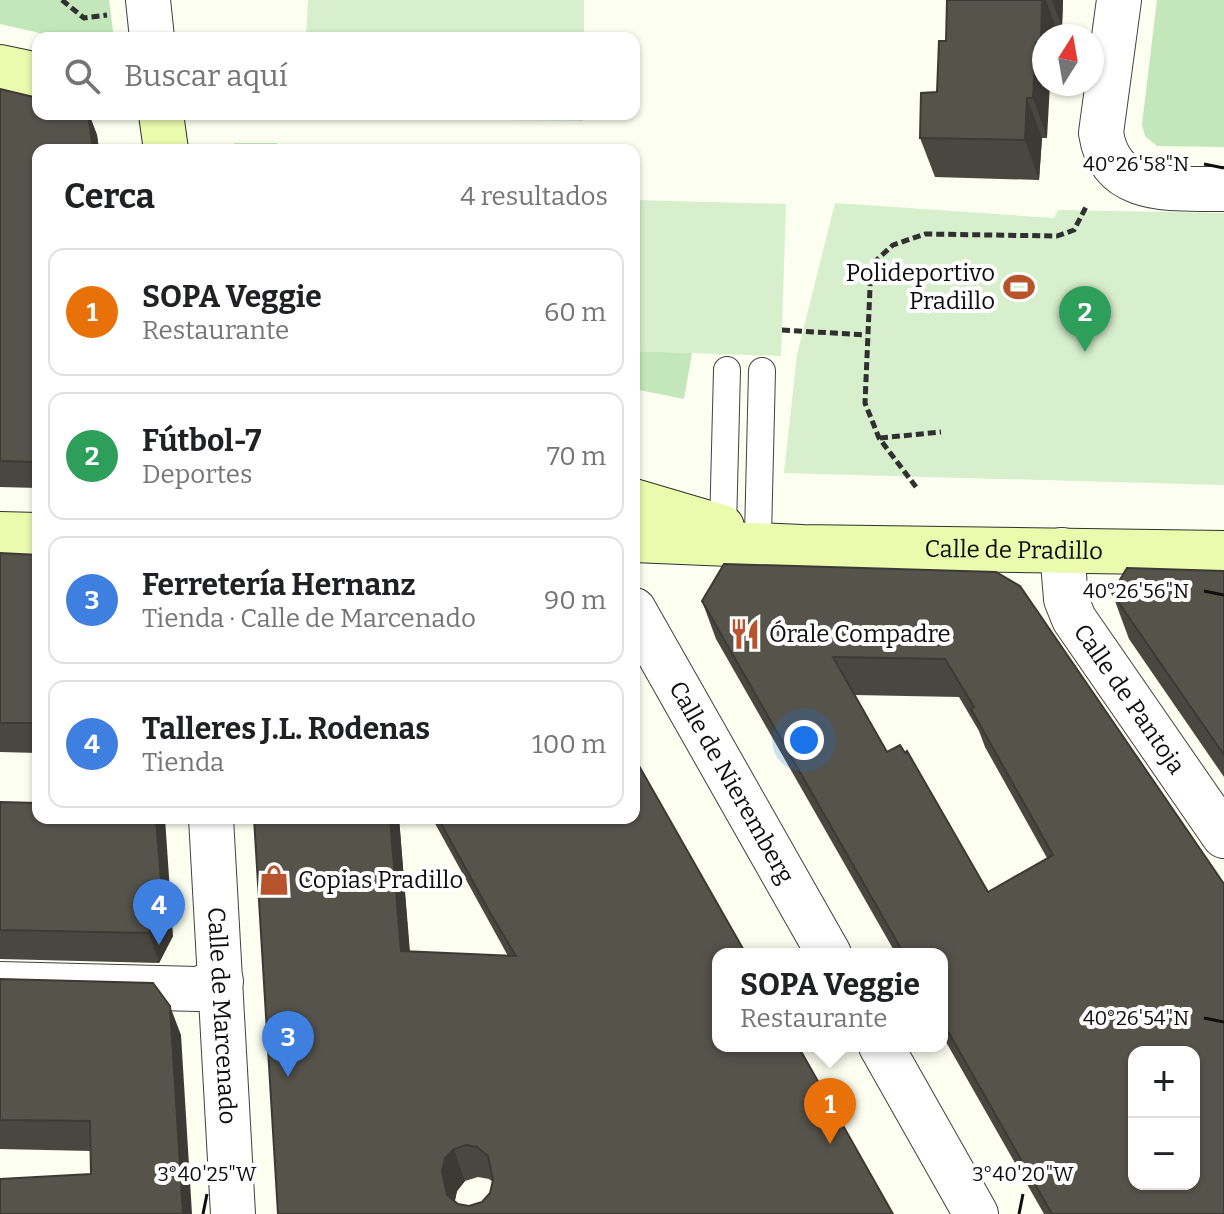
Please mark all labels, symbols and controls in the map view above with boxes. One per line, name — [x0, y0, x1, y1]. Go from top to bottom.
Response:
north arrow — [1032, 24, 1104, 96]
search box — [32, 32, 640, 120]
icon: search — [60, 54, 104, 98]
text: Buscar aquí — [124, 58, 288, 94]
text: 40°26'58"N — [1083, 152, 1189, 176]
text: Cerca — [64, 176, 155, 217]
text: 4 resultados — [460, 181, 608, 212]
place label: Polideportivo Pradillo — [846, 259, 995, 315]
sports icon: Polideportivo Pradillo — [1002, 270, 1036, 304]
text: SOPA Veggie — [142, 279, 322, 315]
pin: 2 — [1059, 286, 1111, 352]
text: 1 — [86, 297, 98, 328]
text: 60 m — [544, 297, 606, 328]
text: Restaurante — [142, 315, 289, 346]
text: Fútbol-7 — [142, 423, 261, 459]
text: 2 — [85, 441, 99, 472]
text: 70 m — [547, 441, 606, 472]
text: Deportes — [142, 459, 252, 490]
street label: Calle de Pradillo — [925, 535, 1103, 565]
text: Ferretería Hernanz — [142, 567, 416, 603]
text: 40°26'56"N — [1083, 579, 1189, 603]
text: 3 — [85, 585, 99, 616]
text: 90 m — [544, 585, 606, 616]
text: Tienda · Calle de Marcenado — [142, 603, 476, 634]
restaurant icon: Órale Compadre — [728, 617, 762, 651]
street label: Calle de Pantoja — [1068, 619, 1191, 779]
place label: Órale Compadre — [769, 620, 951, 648]
street label: Calle de Nieremberg — [663, 676, 800, 888]
text: Talleres J.L. Rodenas — [142, 711, 430, 747]
your location — [784, 720, 824, 760]
text: 4 — [84, 729, 100, 760]
text: 100 m — [532, 729, 606, 760]
text: Tienda — [142, 747, 224, 778]
shop icon: Copias Pradillo — [257, 863, 291, 897]
place label: Copias Pradillo — [298, 866, 463, 894]
pin: 4 — [133, 879, 185, 945]
street label: Calle de Marcenado — [202, 906, 242, 1125]
popup — [712, 948, 948, 1052]
text: SOPA Veggie — [740, 967, 920, 1003]
text: Restaurante — [740, 1003, 887, 1034]
text: 40°26'54"N — [1083, 1006, 1189, 1030]
pin: 3 — [262, 1011, 314, 1077]
map controls — [1128, 1046, 1200, 1190]
button: + — [1128, 1046, 1200, 1118]
pin: 1 — [804, 1078, 856, 1144]
button: − — [1128, 1118, 1200, 1190]
text: 3°40'25"W — [157, 1162, 257, 1186]
text: 3°40'20"W — [972, 1162, 1074, 1186]

